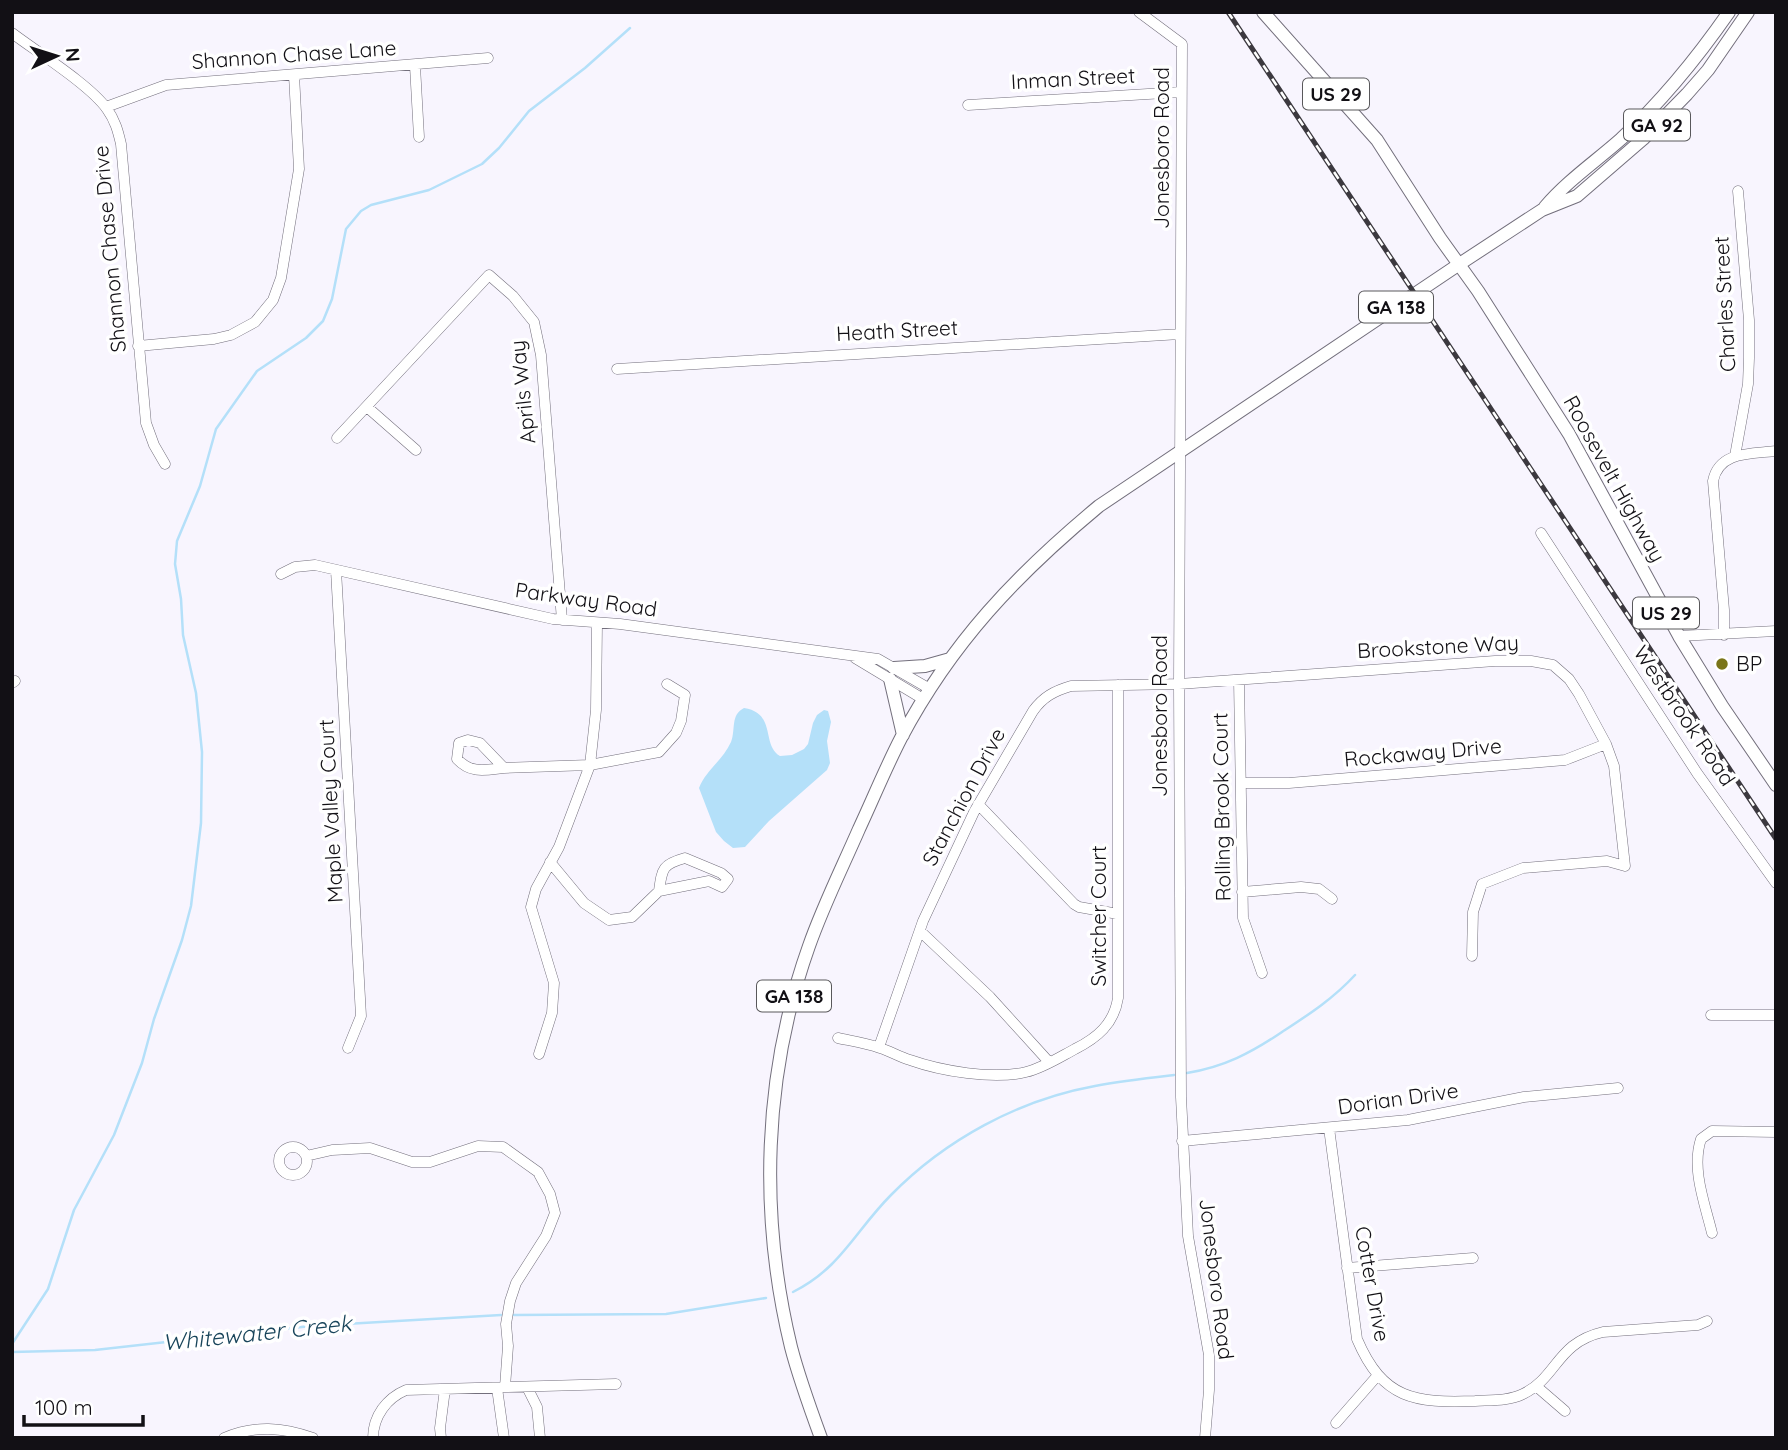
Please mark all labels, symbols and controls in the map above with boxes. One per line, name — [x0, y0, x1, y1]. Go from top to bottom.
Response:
north arrow — [21, 21, 91, 91]
street label: Shannon Chase Lane — [191, 34, 397, 74]
text: N — [61, 47, 85, 63]
street label: Inman Street — [1010, 62, 1136, 94]
street label: Jonesboro Road — [1148, 67, 1174, 229]
road number: US 29 — [1303, 78, 1369, 110]
road number: GA 92 — [1624, 110, 1690, 140]
street label: Shannon Chase Drive — [87, 145, 131, 354]
street label: Charles Street — [1707, 236, 1741, 373]
road number: GA 138 — [1359, 292, 1433, 322]
street label: Heath Street — [835, 314, 959, 346]
street label: Aprils Way — [504, 339, 540, 445]
street label: Roosevelt Highway — [1558, 391, 1671, 566]
street label: Parkway Road — [514, 576, 659, 622]
road number: US 29 — [1633, 598, 1699, 628]
street label: Brookstone Way — [1356, 629, 1519, 663]
street label: Jonesboro Road — [1146, 635, 1172, 797]
street label: Westbrook Road — [1628, 640, 1741, 791]
place label: BP — [1736, 650, 1762, 676]
marker: BP — [1714, 656, 1730, 672]
street label: Rolling Brook Court — [1206, 712, 1236, 902]
street label: Maple Valley Court — [312, 719, 348, 904]
street label: Stanchion Drive — [916, 723, 1010, 870]
street label: Rockaway Drive — [1343, 732, 1503, 772]
street label: Switcher Court — [1085, 845, 1111, 987]
road number: GA 138 — [757, 980, 831, 1012]
street label: Dorian Drive — [1336, 1077, 1460, 1119]
street label: Jonesboro Road — [1194, 1197, 1240, 1361]
street label: Cotter Drive — [1350, 1224, 1396, 1344]
water label: Whitewater Creek — [161, 1308, 354, 1357]
scale bar — [24, 1384, 144, 1428]
text: 100 m — [35, 1394, 93, 1420]

